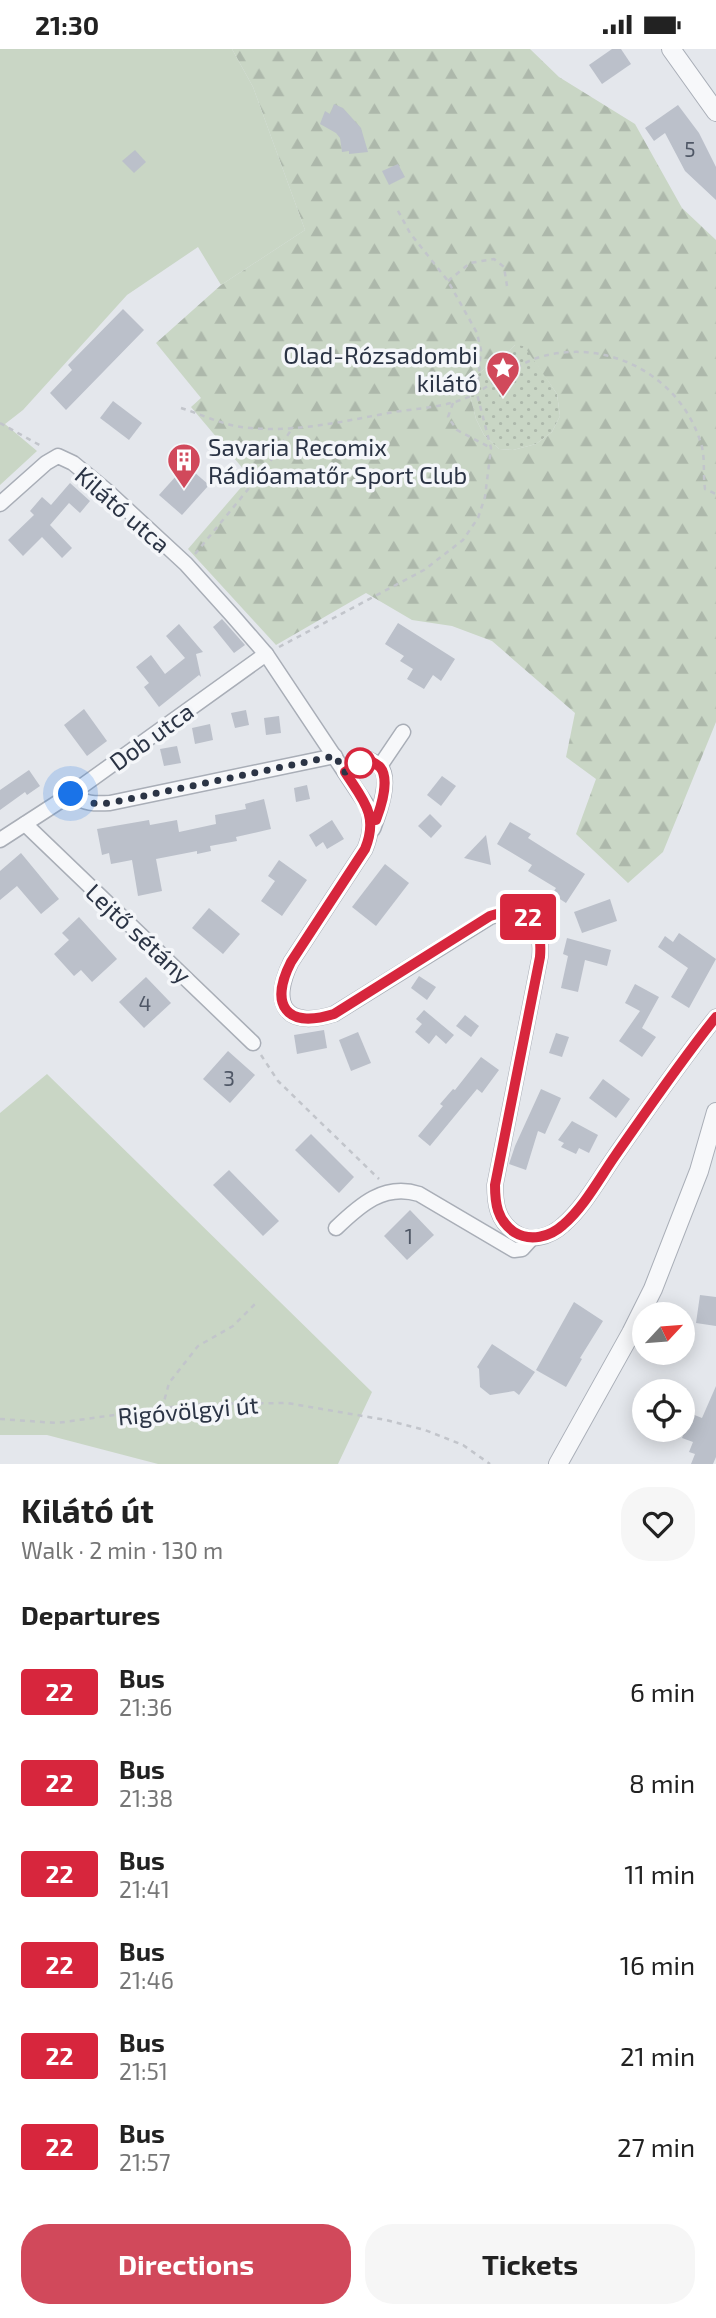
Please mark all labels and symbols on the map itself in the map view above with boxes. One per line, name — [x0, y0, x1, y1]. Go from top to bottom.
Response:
house number: 5 — [684, 136, 696, 161]
place label: Olad-Rózsadombi kilátó — [283, 340, 478, 397]
place icon: Olad-Rózsadombi kilátó — [484, 349, 522, 398]
place label: Savaria Recomix Rádióamatőr Sport Club — [208, 432, 467, 489]
building icon: Savaria Recomix Rádióamatőr Sport Club — [165, 441, 203, 490]
street label: Kilátó utca — [70, 460, 176, 558]
street label: Dob utca — [104, 696, 198, 776]
unlabelled marker — [345, 748, 375, 778]
your location — [53, 776, 88, 811]
street label: Lejtő sétány — [80, 877, 198, 989]
line badge: 22 — [496, 894, 560, 940]
house number: 4 — [139, 990, 151, 1015]
house number: 3 — [223, 1065, 235, 1090]
house number: 1 — [405, 1223, 413, 1248]
north arrow — [632, 1302, 695, 1365]
street label: Rigóvölgyi út — [116, 1389, 260, 1431]

